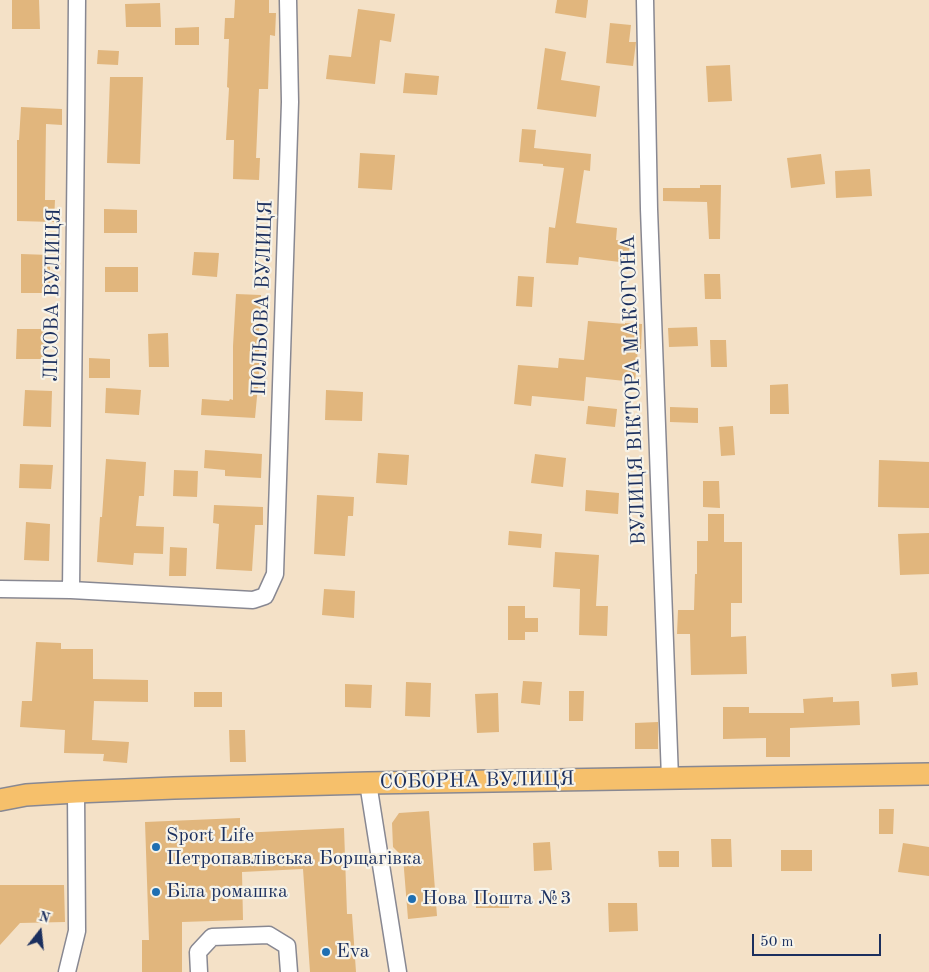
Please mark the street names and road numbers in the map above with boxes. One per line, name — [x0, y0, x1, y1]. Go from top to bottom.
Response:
street label: ПОЛЬОВА ВУЛИЦЯ — [248, 200, 278, 396]
street label: ЛІСОВА ВУЛИЦЯ — [39, 208, 67, 382]
street label: ВУЛИЦЯ ВІКТОРА МАКОГОНА — [617, 234, 651, 546]
street label: СОБОРНА ВУЛИЦЯ — [380, 767, 574, 795]

